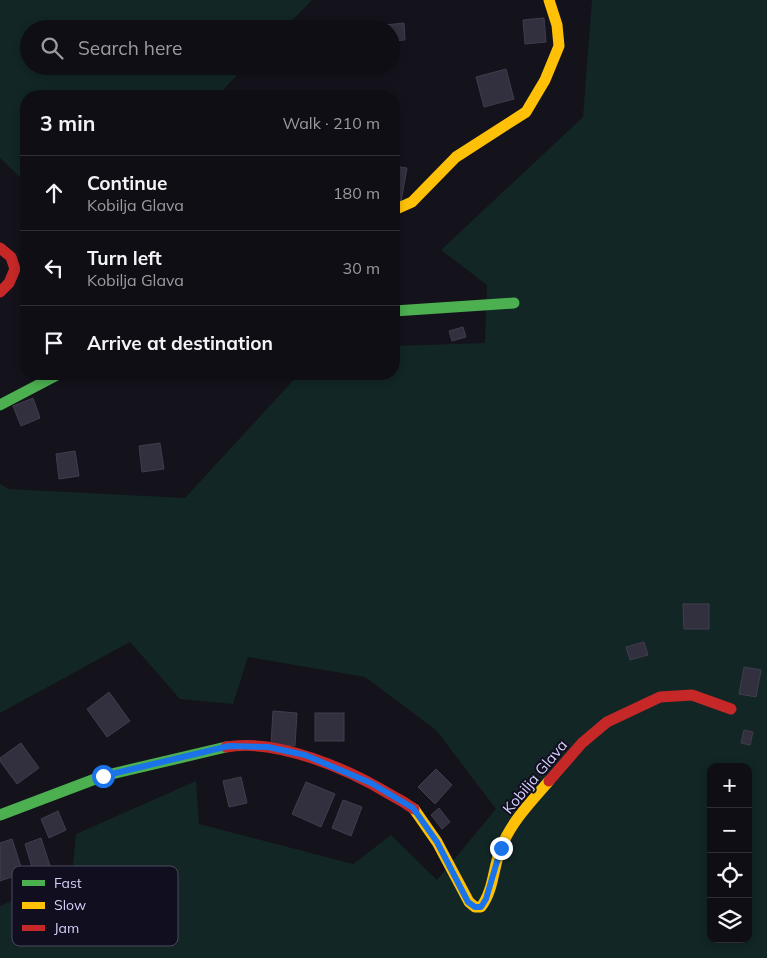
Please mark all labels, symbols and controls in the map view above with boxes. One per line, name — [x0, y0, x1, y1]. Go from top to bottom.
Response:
search box — [20, 20, 400, 75]
icon: search — [38, 34, 66, 62]
text: Search here — [78, 36, 182, 60]
text: 3 min — [40, 110, 95, 136]
text: Walk · 210 m — [282, 113, 380, 133]
text: Continue — [87, 171, 167, 195]
icon: ahead — [40, 179, 68, 207]
text: 180 m — [333, 183, 380, 203]
text: Kobilja Glava — [87, 195, 184, 215]
text: Turn left — [87, 246, 162, 270]
icon: left — [40, 254, 68, 282]
text: 30 m — [343, 258, 380, 278]
text: Kobilja Glava — [87, 270, 184, 290]
icon: arrive — [40, 329, 68, 357]
text: Arrive at destination — [87, 331, 273, 355]
street label: Kobilja Glava — [498, 736, 571, 818]
map controls — [707, 763, 752, 943]
button: + — [707, 763, 752, 808]
route start — [92, 765, 115, 788]
button: − — [707, 808, 752, 853]
route end — [490, 837, 513, 860]
button: locate — [707, 853, 752, 898]
legend — [12, 866, 178, 946]
text: Fast — [54, 874, 82, 892]
text: Slow — [54, 896, 86, 914]
button: layers — [707, 898, 752, 943]
text: Jam — [54, 919, 79, 937]

